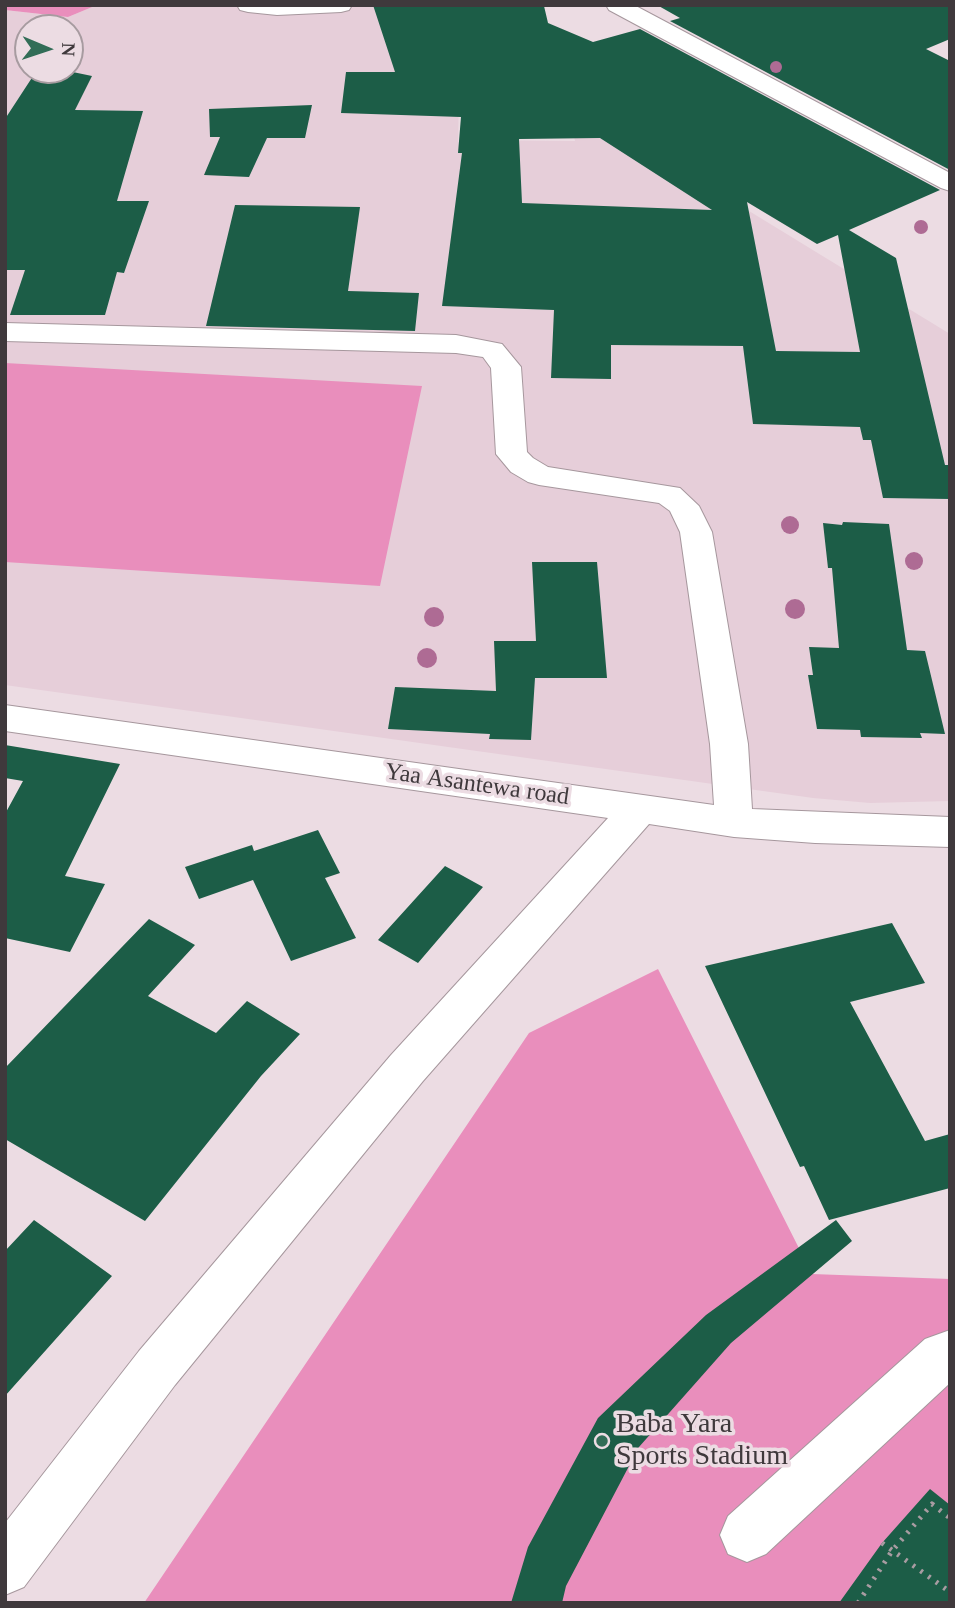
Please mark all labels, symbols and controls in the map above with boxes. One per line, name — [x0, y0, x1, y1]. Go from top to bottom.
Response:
north arrow — [14, 14, 84, 84]
text: N — [58, 42, 79, 57]
street label: Yaa Asantewa road — [383, 758, 571, 812]
place label: Baba Yara Sports Stadium — [616, 1408, 788, 1474]
marker: Baba Yara Sports Stadium — [594, 1433, 610, 1449]

